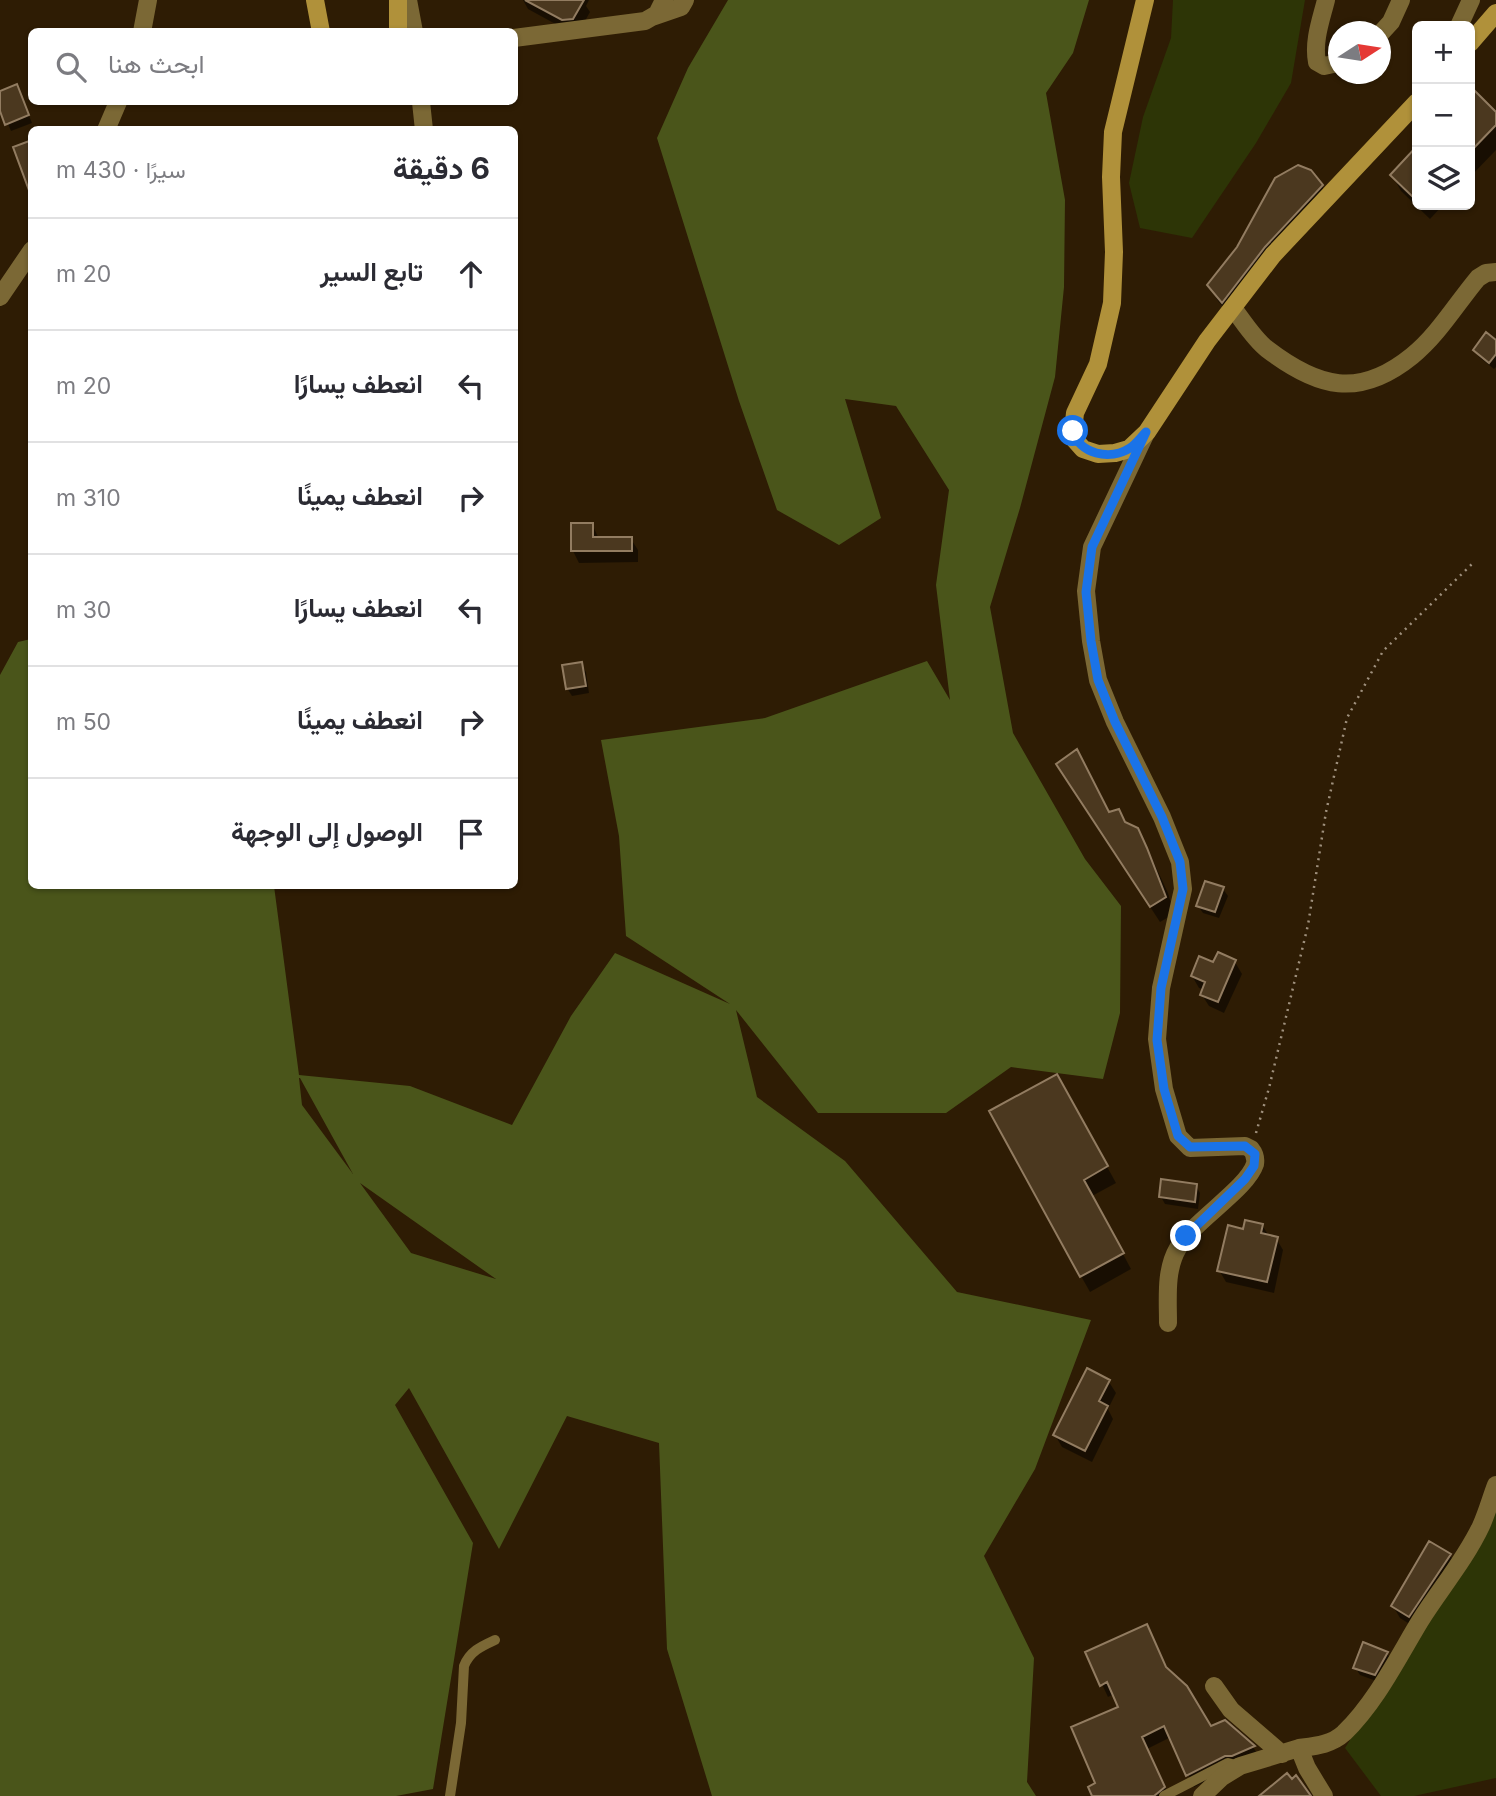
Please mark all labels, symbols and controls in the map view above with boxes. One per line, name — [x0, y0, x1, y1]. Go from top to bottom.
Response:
north arrow — [1328, 21, 1391, 84]
map controls — [1412, 21, 1475, 210]
button: + — [1412, 21, 1475, 84]
search box — [28, 28, 518, 105]
icon: search — [52, 48, 90, 86]
text: ابحث هنا — [108, 48, 205, 79]
button: − — [1412, 84, 1475, 147]
button: layers — [1412, 147, 1475, 210]
text: 6 دقيقة — [393, 150, 490, 186]
text: سيرًا · 430 m — [56, 156, 186, 184]
icon: ahead — [452, 255, 490, 293]
text: تابع السير — [320, 256, 423, 287]
text: 20 m — [56, 260, 111, 288]
icon: left — [452, 367, 490, 405]
text: انعطف يسارًا — [294, 368, 423, 399]
text: 20 m — [56, 372, 111, 400]
route start — [1057, 415, 1088, 446]
icon: right — [452, 479, 490, 517]
text: انعطف يمينًا — [297, 480, 423, 511]
text: 310 m — [56, 484, 121, 512]
icon: left — [452, 591, 490, 629]
text: انعطف يسارًا — [294, 592, 423, 623]
text: 30 m — [56, 596, 111, 624]
icon: right — [452, 703, 490, 741]
text: انعطف يمينًا — [297, 704, 423, 735]
text: 50 m — [56, 708, 111, 736]
icon: arrive — [452, 815, 490, 853]
text: الوصول إلى الوجهة — [231, 816, 423, 847]
route end — [1170, 1220, 1201, 1251]

